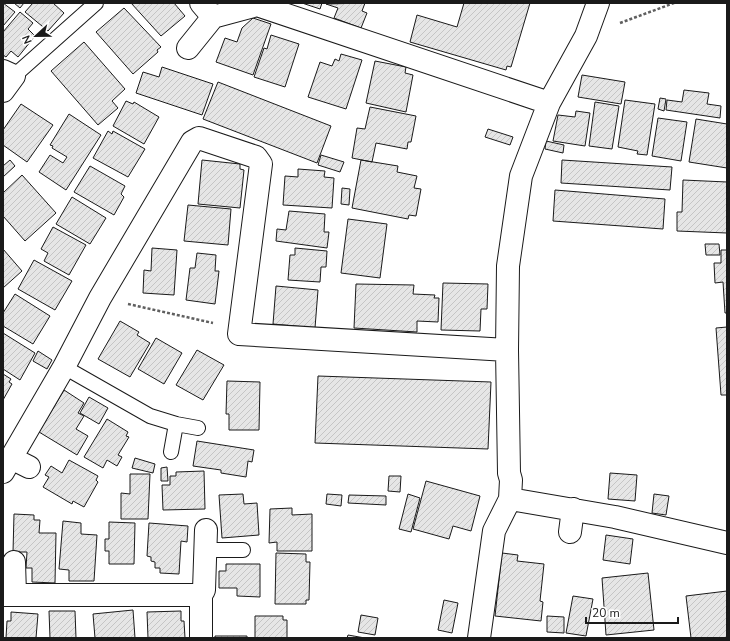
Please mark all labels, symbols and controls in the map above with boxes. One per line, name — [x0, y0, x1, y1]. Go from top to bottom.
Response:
north arrow — [16, 16, 56, 56]
text: N — [19, 33, 36, 46]
scale bar — [586, 599, 678, 625]
text: 20 m — [592, 605, 620, 621]

